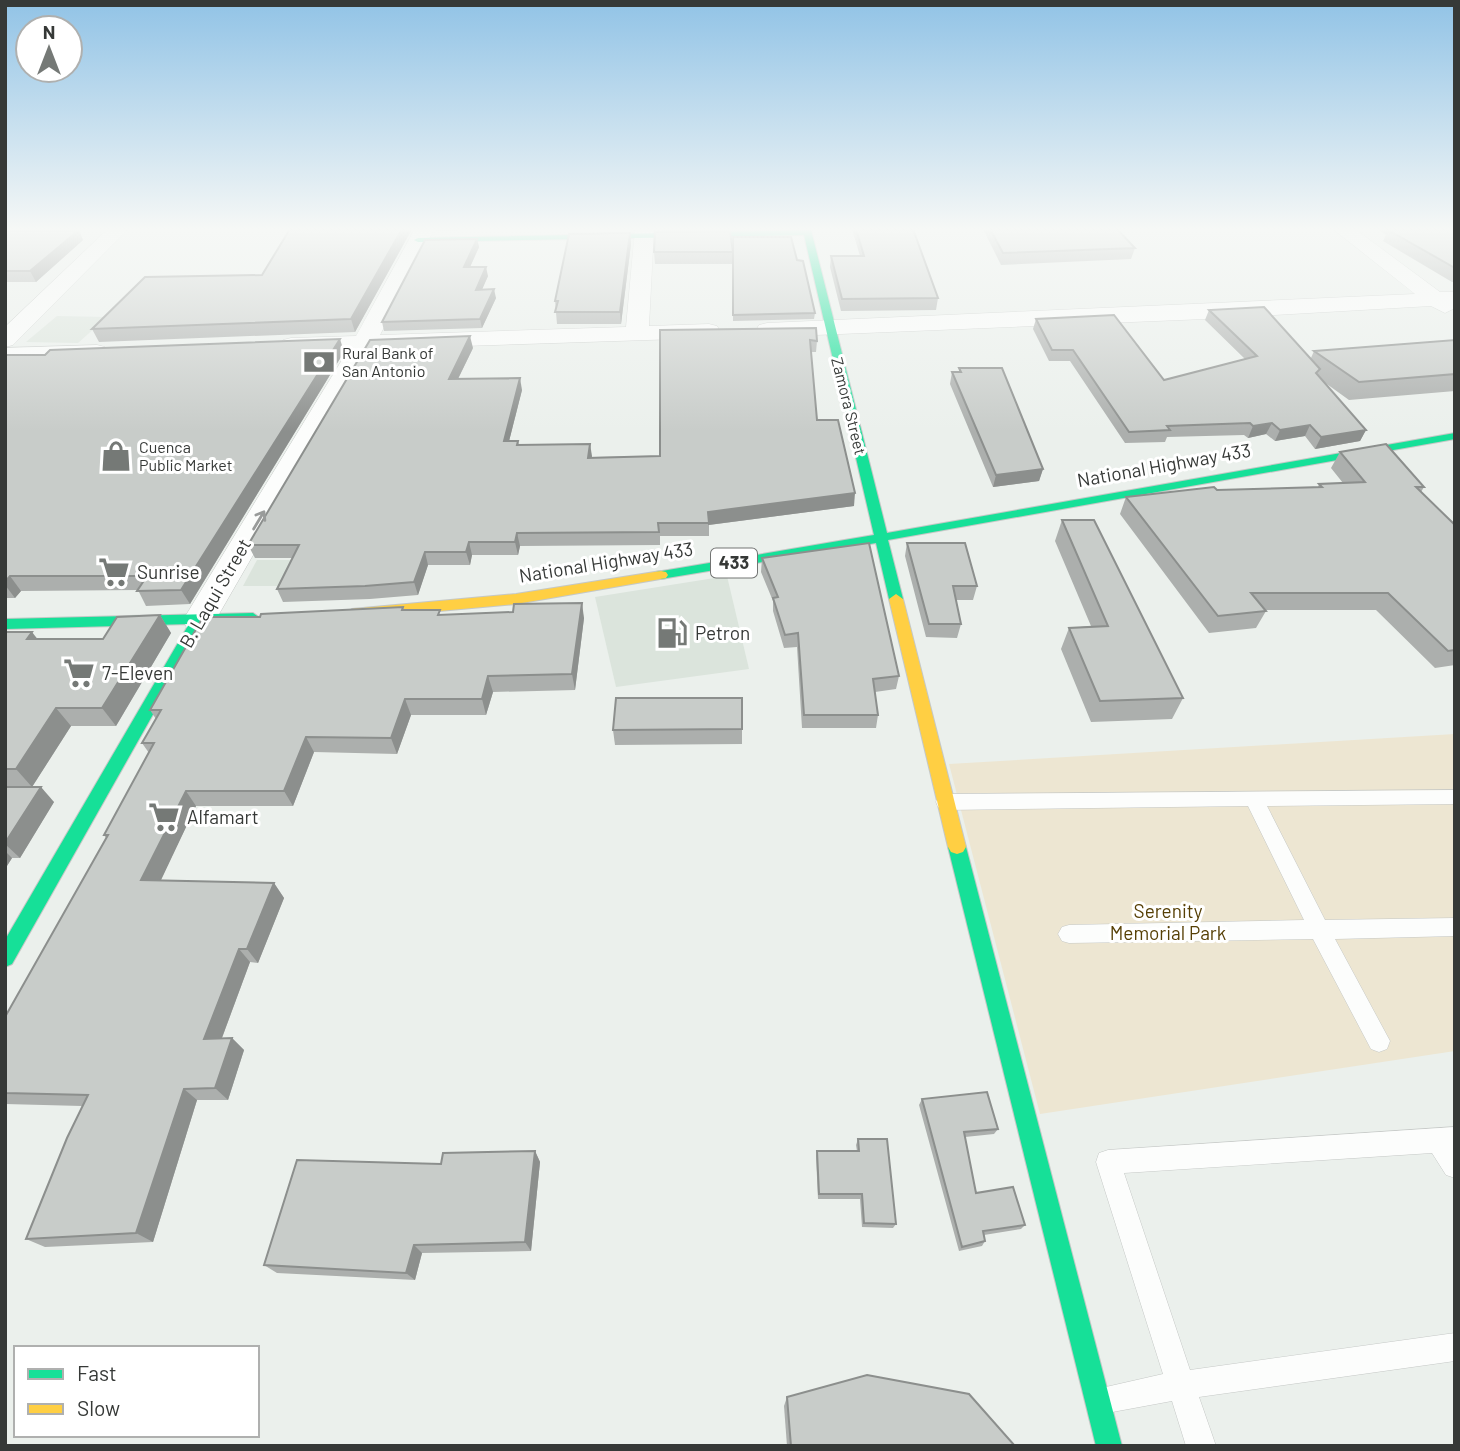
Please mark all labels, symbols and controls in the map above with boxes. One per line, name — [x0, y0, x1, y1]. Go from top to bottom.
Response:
north arrow — [14, 14, 84, 84]
text: N — [43, 20, 55, 43]
place label: Rural Bank of San Antonio — [342, 343, 434, 380]
bank icon: Rural Bank of San Antonio — [302, 345, 336, 379]
street label: Zamora Street — [828, 355, 871, 457]
place label: Cuenca Public Market — [139, 437, 232, 474]
street label: National Highway 433 — [1075, 438, 1253, 491]
shop icon: Cuenca Public Market — [99, 439, 133, 473]
one-way arrow — [252, 510, 266, 530]
street label: B. Laqui Street — [174, 534, 255, 652]
street label: National Highway 433 — [517, 536, 695, 587]
road number: 433 — [711, 548, 757, 578]
supermarket icon: Sunrise — [97, 555, 131, 589]
place label: Sunrise — [137, 560, 200, 583]
fuel station icon: Petron — [655, 616, 689, 650]
place label: Petron — [695, 621, 750, 644]
supermarket icon: 7-Eleven — [62, 656, 96, 690]
place label: 7-Eleven — [102, 661, 173, 684]
supermarket icon: Alfamart — [147, 800, 181, 834]
place label: Alfamart — [187, 805, 259, 828]
park label: Serenity Memorial Park — [1110, 899, 1226, 944]
legend — [14, 1346, 259, 1437]
text: Fast — [77, 1360, 117, 1385]
text: Slow — [77, 1395, 120, 1420]

